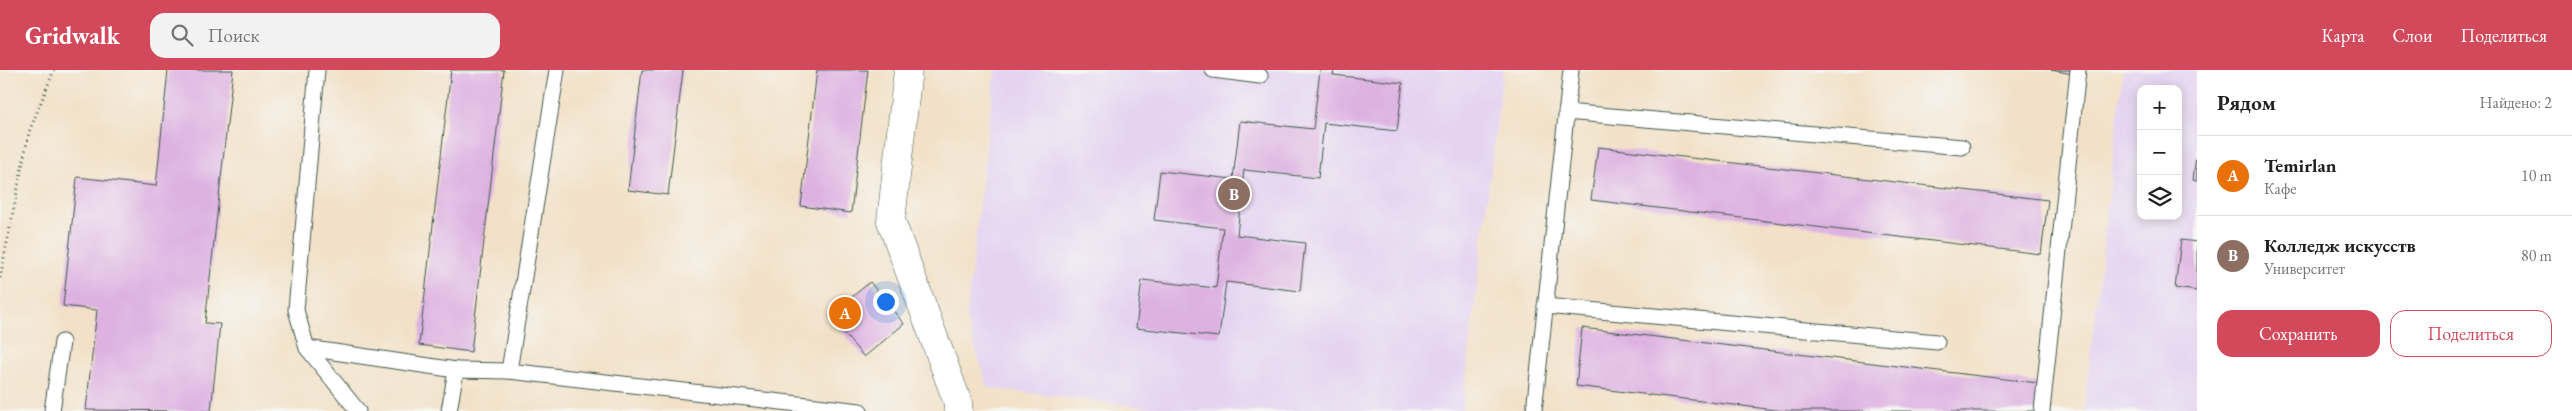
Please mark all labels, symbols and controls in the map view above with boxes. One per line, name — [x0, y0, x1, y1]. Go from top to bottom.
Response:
search box — [150, 13, 500, 58]
text: Gridwalk — [25, 20, 120, 51]
icon: search — [168, 21, 196, 49]
text: Поиск — [208, 23, 260, 48]
text: Карта — [2322, 24, 2365, 47]
text: Слои — [2393, 24, 2432, 47]
text: Поделиться — [2460, 24, 2547, 47]
map controls — [2137, 85, 2182, 220]
button: + — [2137, 85, 2182, 130]
text: Рядом — [2217, 89, 2276, 116]
text: Найдено: 2 — [2480, 92, 2552, 113]
button: − — [2137, 130, 2182, 175]
text: Temirlan — [2264, 153, 2337, 178]
text: A — [2227, 165, 2239, 186]
text: 10 m — [2521, 165, 2552, 186]
pin: B — [1218, 175, 1250, 213]
button: layers — [2137, 175, 2182, 220]
text: Кафе — [2264, 178, 2297, 199]
text: Колледж искусств — [2264, 233, 2416, 258]
text: B — [2228, 245, 2238, 266]
text: 80 m — [2521, 245, 2552, 266]
text: Университет — [2264, 258, 2345, 279]
your location — [873, 289, 899, 315]
pin: A — [829, 294, 861, 332]
button: Сохранить — [2217, 310, 2380, 357]
button: Поделиться — [2390, 310, 2552, 357]

